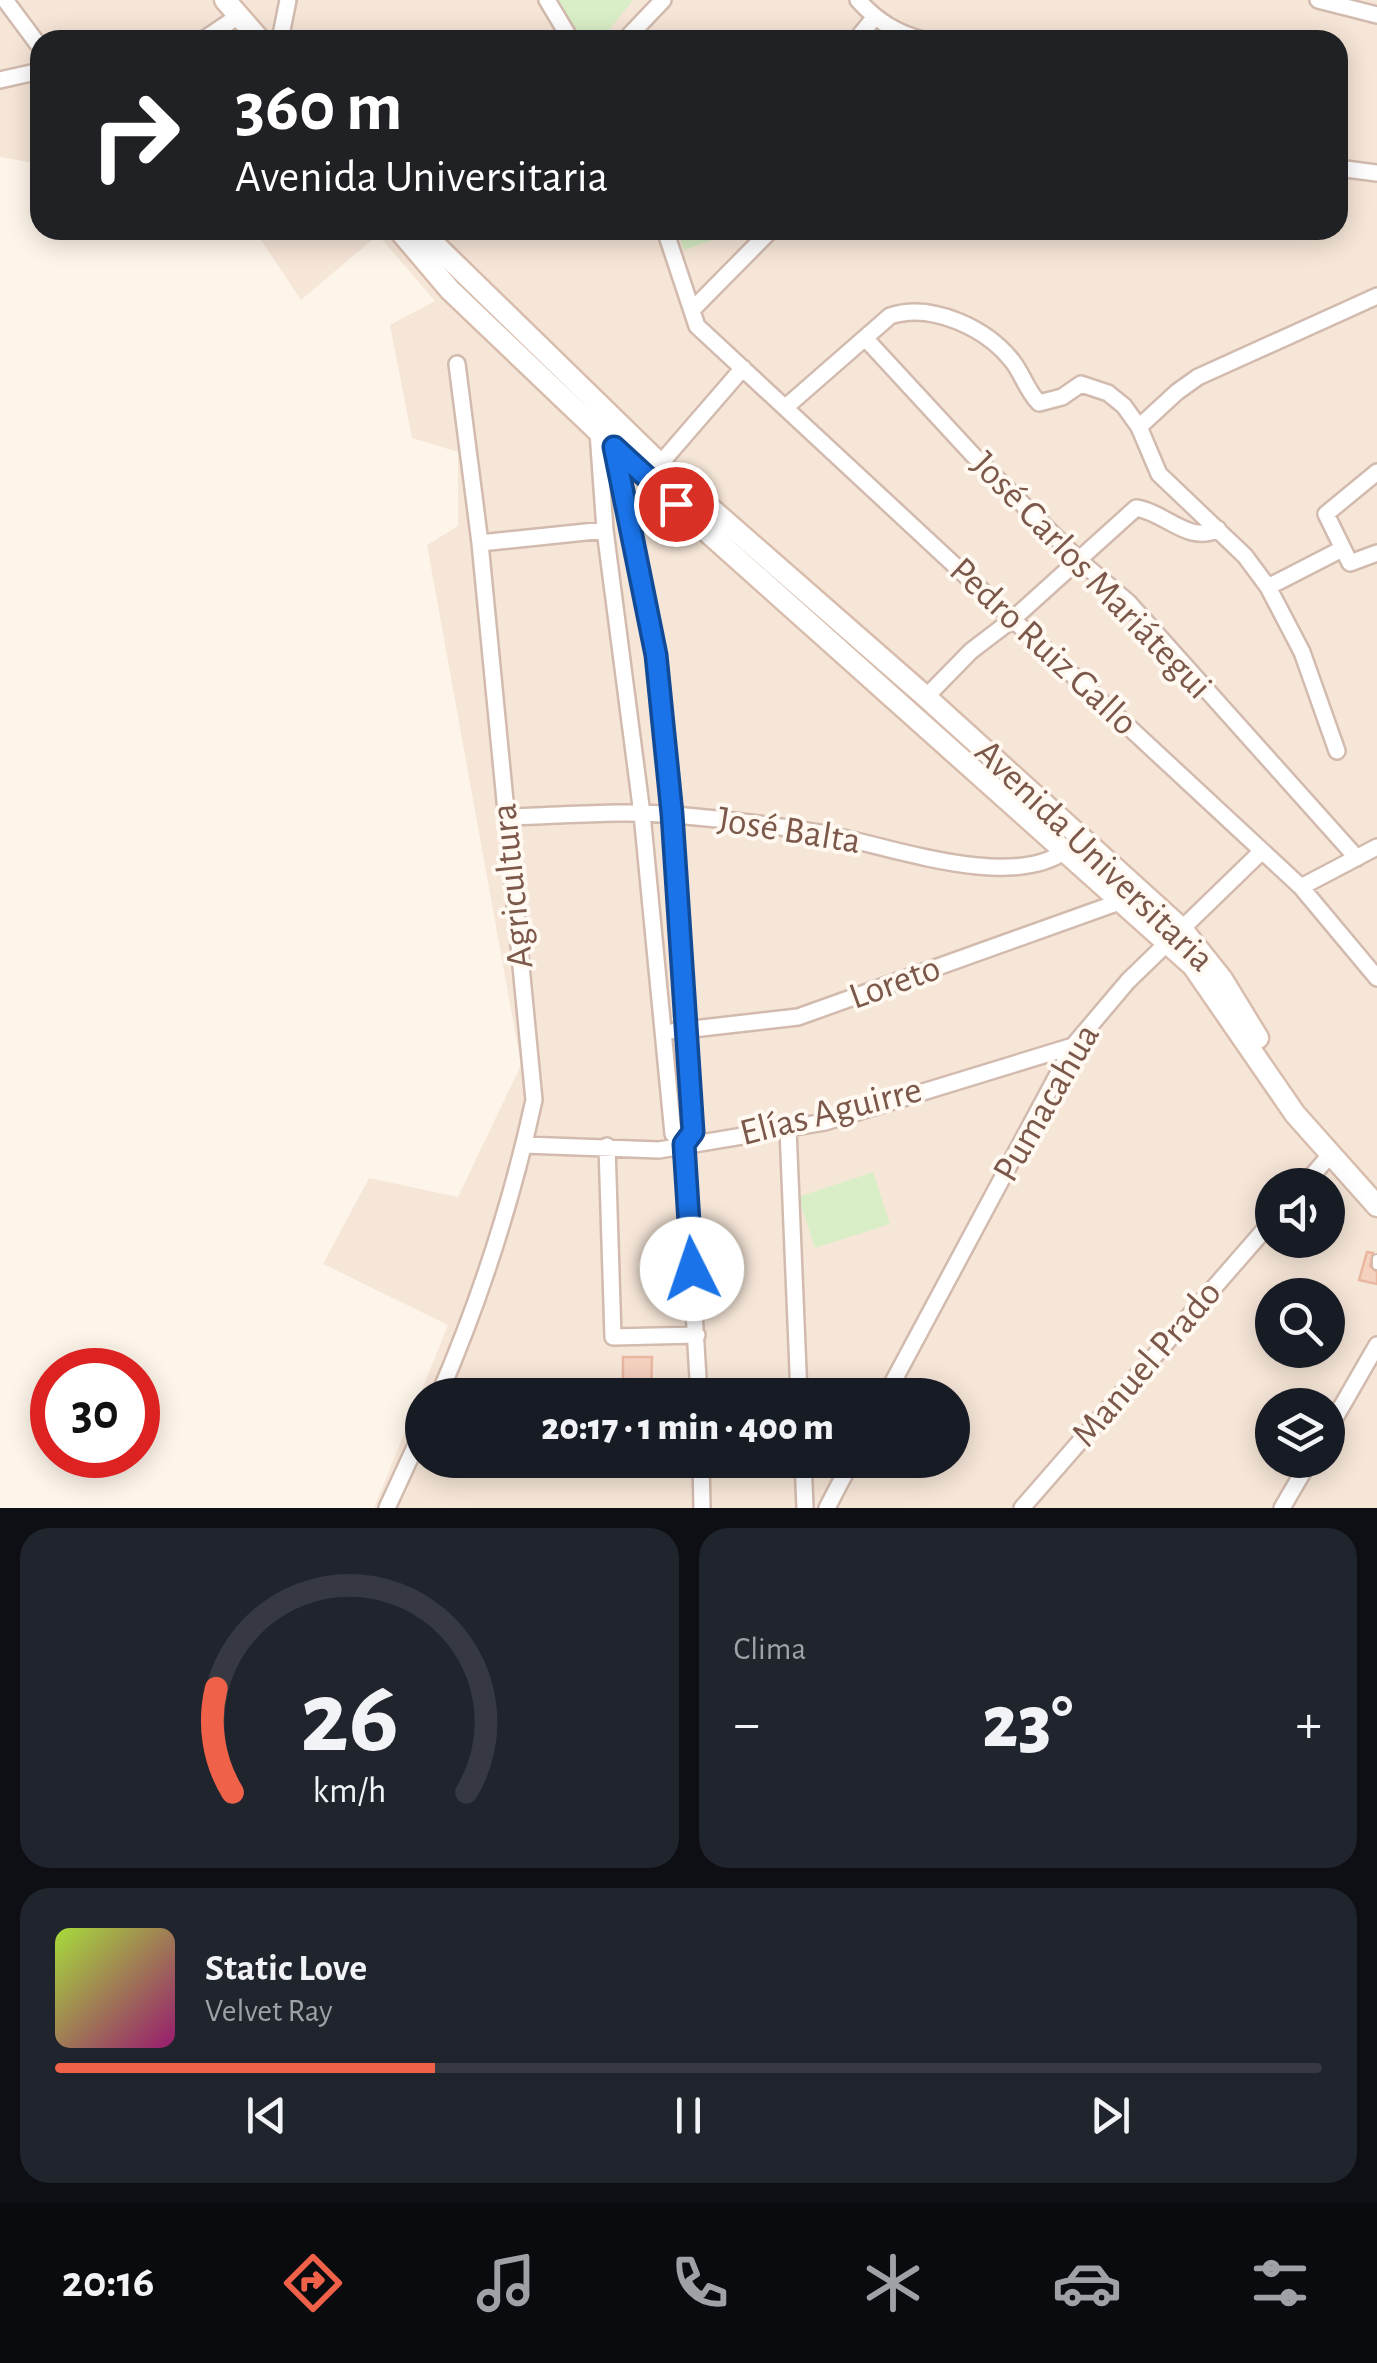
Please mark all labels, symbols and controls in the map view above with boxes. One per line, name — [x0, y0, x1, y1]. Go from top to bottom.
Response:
icon: right — [70, 70, 200, 200]
text: 360 m — [235, 73, 403, 143]
text: Avenida Universitaria — [235, 155, 608, 200]
street label: José Carlos Mariátegui — [964, 445, 1218, 707]
pin — [634, 462, 719, 547]
icon: arrive — [649, 477, 704, 532]
street label: Pedro Ruiz Gallo — [942, 551, 1144, 743]
street label: Avenida Universitaria — [967, 733, 1221, 979]
street label: José Balta — [715, 801, 863, 861]
street label: Agricultura — [485, 802, 541, 970]
street label: Loreto — [845, 949, 945, 1017]
street label: Pumacahua — [987, 1018, 1107, 1188]
street label: Elías Aguirre — [736, 1071, 926, 1153]
map controls — [1255, 1168, 1345, 1478]
button: sound — [1255, 1168, 1345, 1258]
position arrow — [640, 1217, 744, 1321]
street label: Manuel Prado — [1065, 1274, 1229, 1454]
button: search — [1255, 1278, 1345, 1368]
speed limit sign: 30 — [30, 1348, 160, 1478]
button: layers — [1255, 1388, 1345, 1478]
text: 20:17 · 1 min · 400 m — [541, 1409, 834, 1447]
text: Clima — [734, 1633, 806, 1665]
text: 26 — [300, 1667, 399, 1771]
text: 23° — [982, 1686, 1073, 1761]
text: − — [734, 1697, 760, 1752]
text: + — [1296, 1697, 1322, 1752]
text: km/h — [312, 1773, 386, 1809]
text: Static Love — [205, 1950, 367, 1988]
text: Velvet Ray — [205, 1995, 333, 2027]
icon: previous — [239, 2088, 294, 2143]
icon: pause — [661, 2088, 716, 2143]
icon: next — [1083, 2088, 1138, 2143]
icon: directions — [278, 2248, 348, 2318]
icon: music — [471, 2248, 541, 2318]
icon: phone — [665, 2248, 735, 2318]
icon: climate — [858, 2248, 928, 2318]
icon: car — [1052, 2248, 1122, 2318]
icon: filters — [1245, 2248, 1315, 2318]
text: 20:16 — [62, 2260, 155, 2305]

